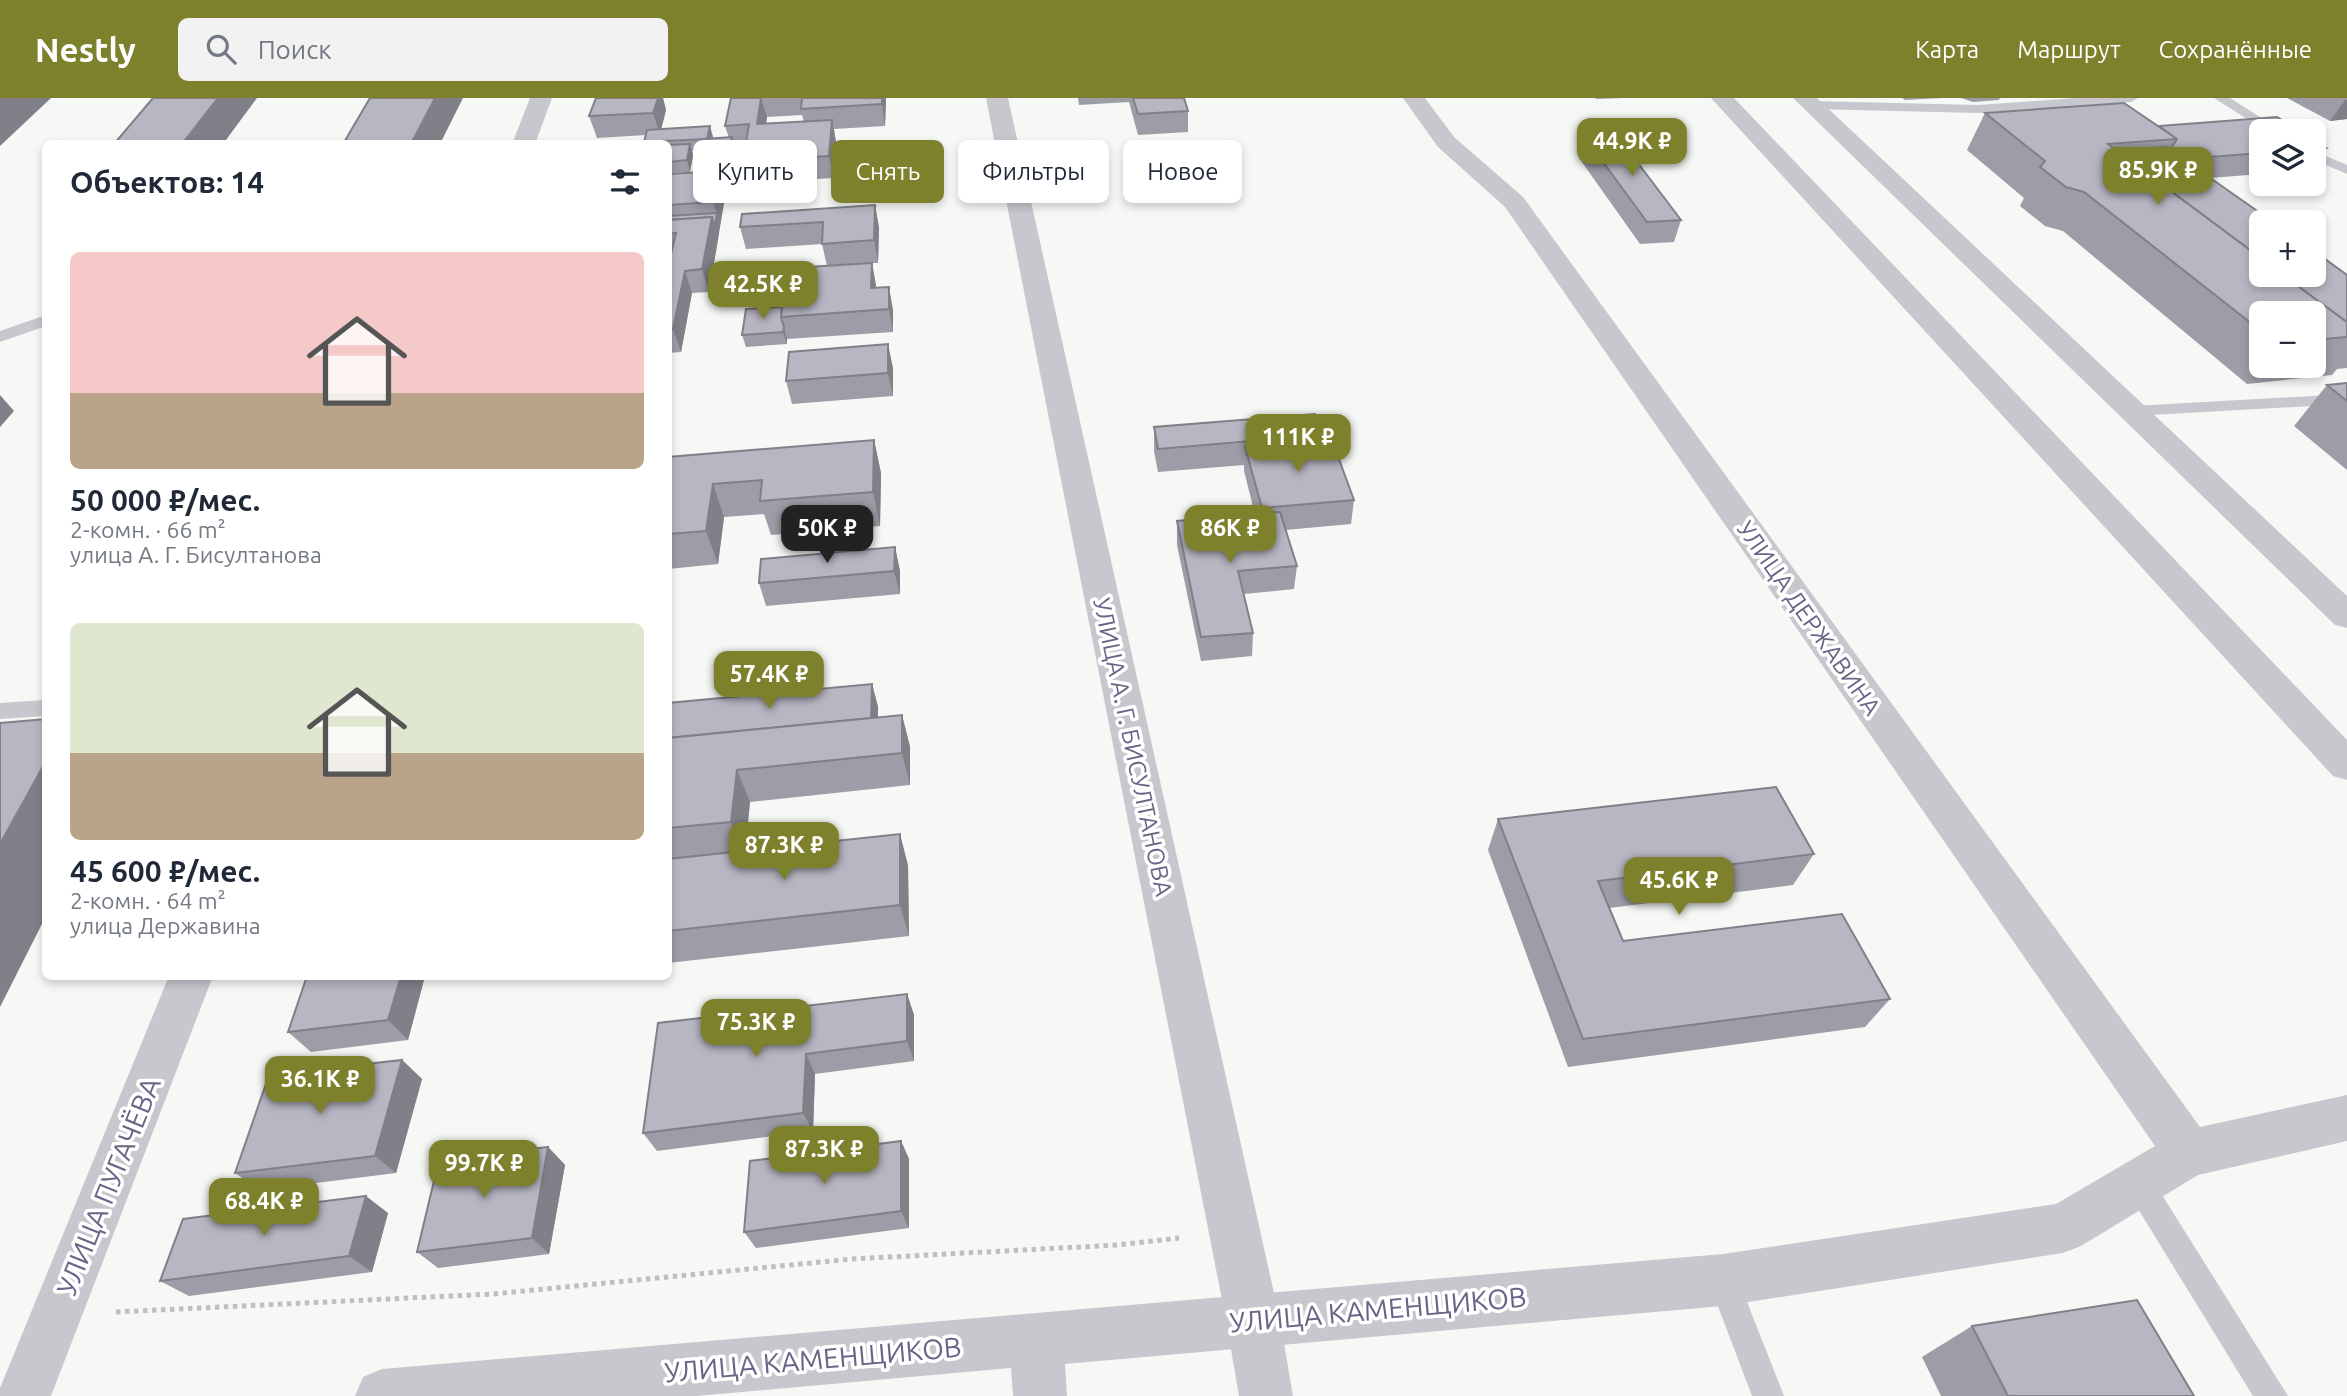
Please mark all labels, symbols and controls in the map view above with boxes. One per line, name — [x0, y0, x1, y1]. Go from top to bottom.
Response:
search box — [178, 18, 668, 81]
icon: search — [202, 30, 240, 68]
text: Nestly — [35, 31, 136, 68]
text: Поиск — [258, 35, 332, 64]
text: Карта — [1915, 36, 1979, 63]
text: Маршрут — [2017, 36, 2121, 63]
text: Сохранённые — [2159, 36, 2312, 63]
pin: 44.9K ₽ — [1567, 118, 1697, 178]
map controls — [2249, 119, 2326, 378]
button: layers — [2249, 119, 2326, 196]
text: 44.9K ₽ — [1593, 128, 1671, 153]
chip: Купить — [693, 140, 817, 203]
chip: Снять — [831, 140, 944, 203]
chip: Фильтры — [958, 140, 1109, 203]
chip: Новое — [1123, 140, 1242, 203]
pin: 85.9K ₽ — [2093, 148, 2223, 207]
text: 85.9K ₽ — [2119, 157, 2197, 182]
icon: filters — [606, 163, 644, 201]
text: Объектов: 14 — [70, 165, 264, 199]
button: + — [2249, 210, 2326, 287]
pin: 42.5K ₽ — [698, 262, 828, 321]
text: 42.5K ₽ — [724, 271, 802, 296]
icon: home — [294, 298, 420, 424]
button: − — [2249, 301, 2326, 378]
pin: 111K ₽ — [1241, 414, 1355, 474]
text: 111K ₽ — [1262, 424, 1334, 449]
text: 50 000 ₽/мес. — [70, 483, 260, 517]
pin: 50K ₽ — [778, 505, 876, 565]
pin: 86K ₽ — [1181, 505, 1279, 565]
text: 50K ₽ — [797, 515, 857, 540]
text: 86K ₽ — [1200, 515, 1260, 540]
street label: УЛИЦА ДЕРЖАВИНА — [1732, 516, 1886, 720]
text: 2-комн. · 66 m² — [70, 517, 226, 542]
text: улица А. Г. Бисултанова — [70, 542, 322, 567]
street label: УЛИЦА А. Г. БИСУЛТАНОВА — [1088, 595, 1178, 899]
pin: 57.4K ₽ — [704, 652, 834, 711]
text: 57.4K ₽ — [730, 661, 808, 686]
icon: home — [294, 669, 420, 795]
pin: 87.3K ₽ — [719, 822, 849, 882]
text: 87.3K ₽ — [745, 832, 823, 857]
text: 45 600 ₽/мес. — [70, 854, 260, 888]
pin: 45.6K ₽ — [1614, 858, 1744, 917]
text: 45.6K ₽ — [1640, 867, 1718, 892]
text: 2-комн. · 64 m² — [70, 888, 226, 913]
text: улица Державина — [70, 913, 261, 938]
pin: 75.3K ₽ — [691, 1000, 821, 1059]
text: 75.3K ₽ — [717, 1009, 795, 1034]
pin: 36.1K ₽ — [255, 1056, 385, 1116]
text: 36.1K ₽ — [281, 1066, 359, 1091]
street label: УЛИЦА ПУГАЧЁВА — [50, 1072, 166, 1300]
pin: 87.3K ₽ — [759, 1126, 889, 1186]
text: 87.3K ₽ — [785, 1136, 863, 1161]
pin: 99.7K ₽ — [419, 1140, 549, 1200]
text: 99.7K ₽ — [445, 1150, 523, 1175]
pin: 68.4K ₽ — [199, 1178, 329, 1238]
text: 68.4K ₽ — [225, 1188, 303, 1213]
street label: УЛИЦА КАМЕНЩИКОВ — [1228, 1281, 1528, 1337]
street label: УЛИЦА КАМЕНЩИКОВ — [663, 1331, 963, 1387]

